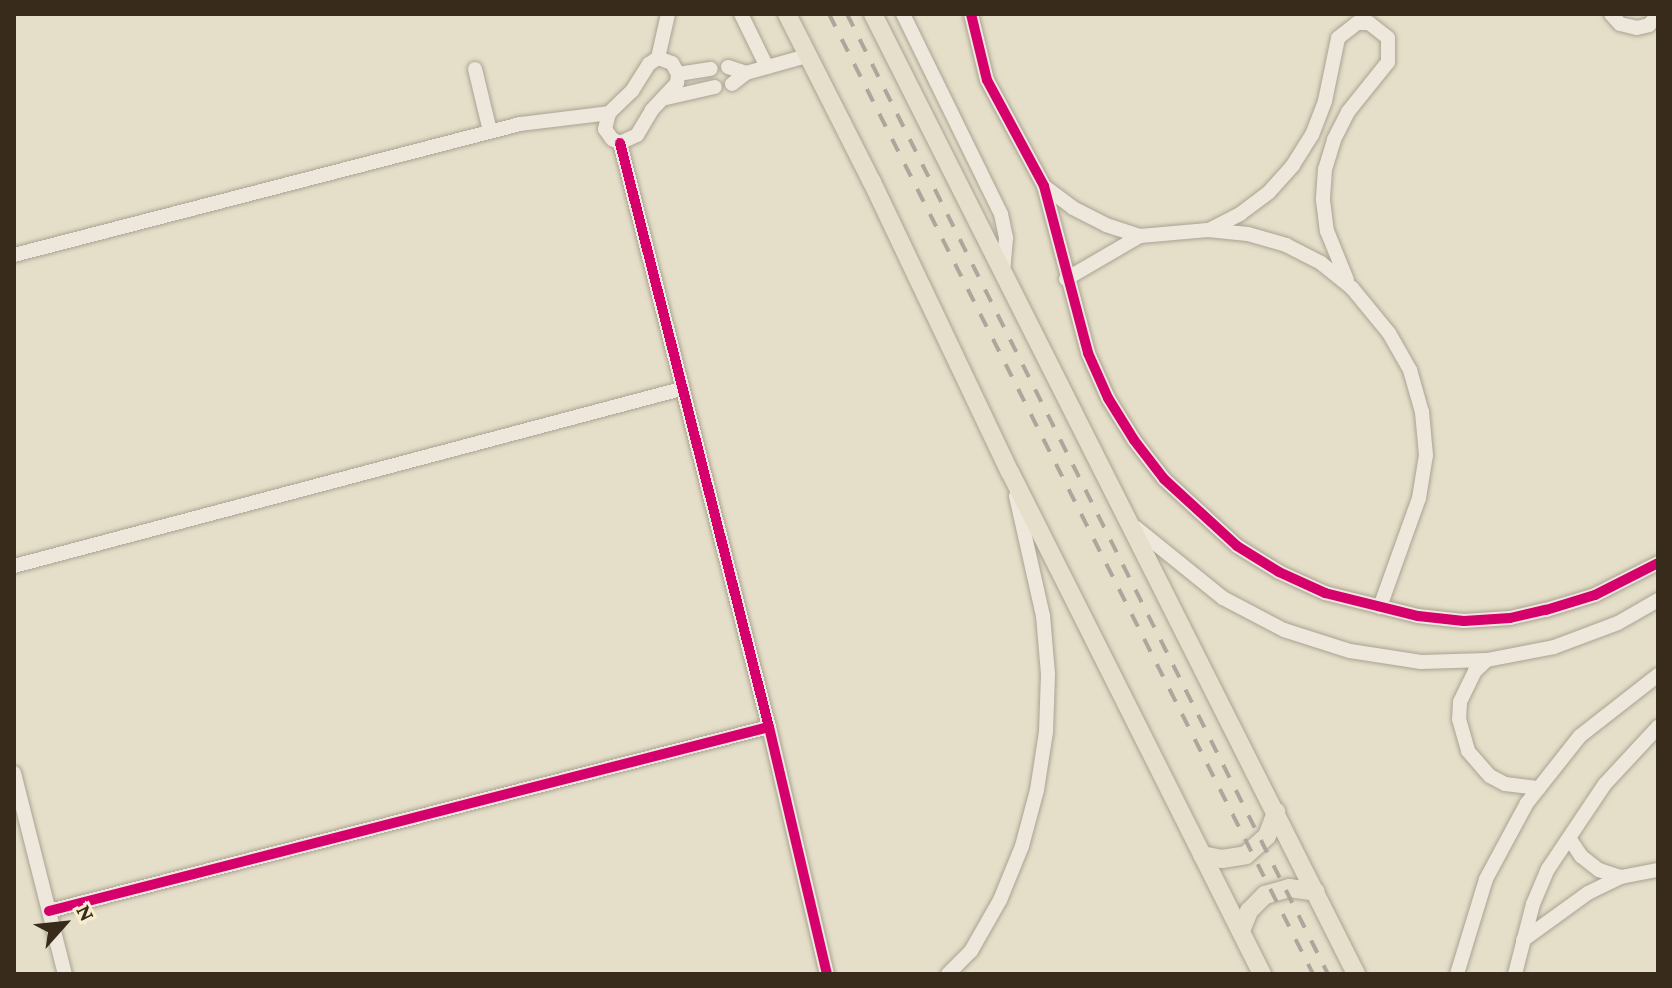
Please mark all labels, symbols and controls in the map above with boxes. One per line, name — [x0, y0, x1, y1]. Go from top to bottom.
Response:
north arrow — [24, 884, 104, 964]
text: N — [71, 901, 100, 925]

